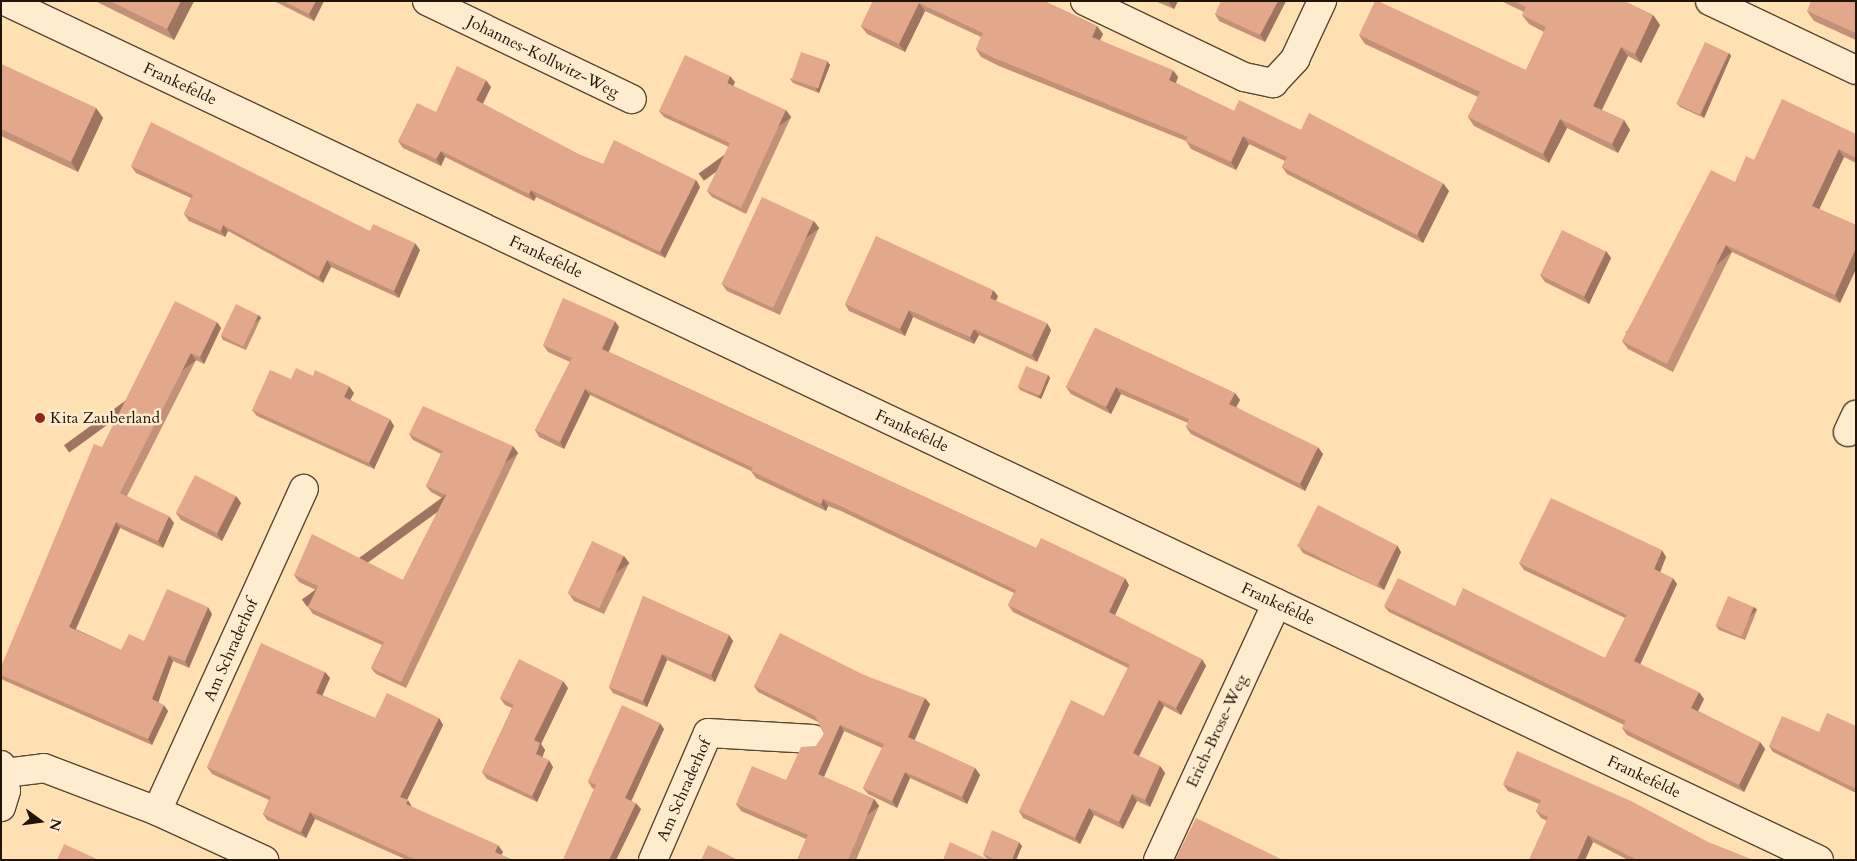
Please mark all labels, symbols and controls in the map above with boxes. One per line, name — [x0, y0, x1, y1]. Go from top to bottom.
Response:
street label: Johannes-Kollwitz-Weg — [464, 12, 622, 102]
street label: Frankefelde — [140, 59, 220, 109]
street label: Frankefelde — [506, 232, 586, 282]
street label: Frankefelde — [872, 406, 952, 456]
place label: Kita Zauberland — [50, 408, 160, 428]
marker: Kita Zauberland — [34, 412, 46, 424]
street label: Frankefelde — [1238, 579, 1318, 629]
street label: Am Schraderhof — [200, 596, 262, 704]
street label: Erich-Brose-Weg — [1182, 671, 1252, 791]
street label: Am Schraderhof — [653, 736, 715, 844]
street label: Frankefelde — [1604, 752, 1684, 802]
north arrow — [15, 796, 65, 846]
text: N — [44, 817, 66, 833]

